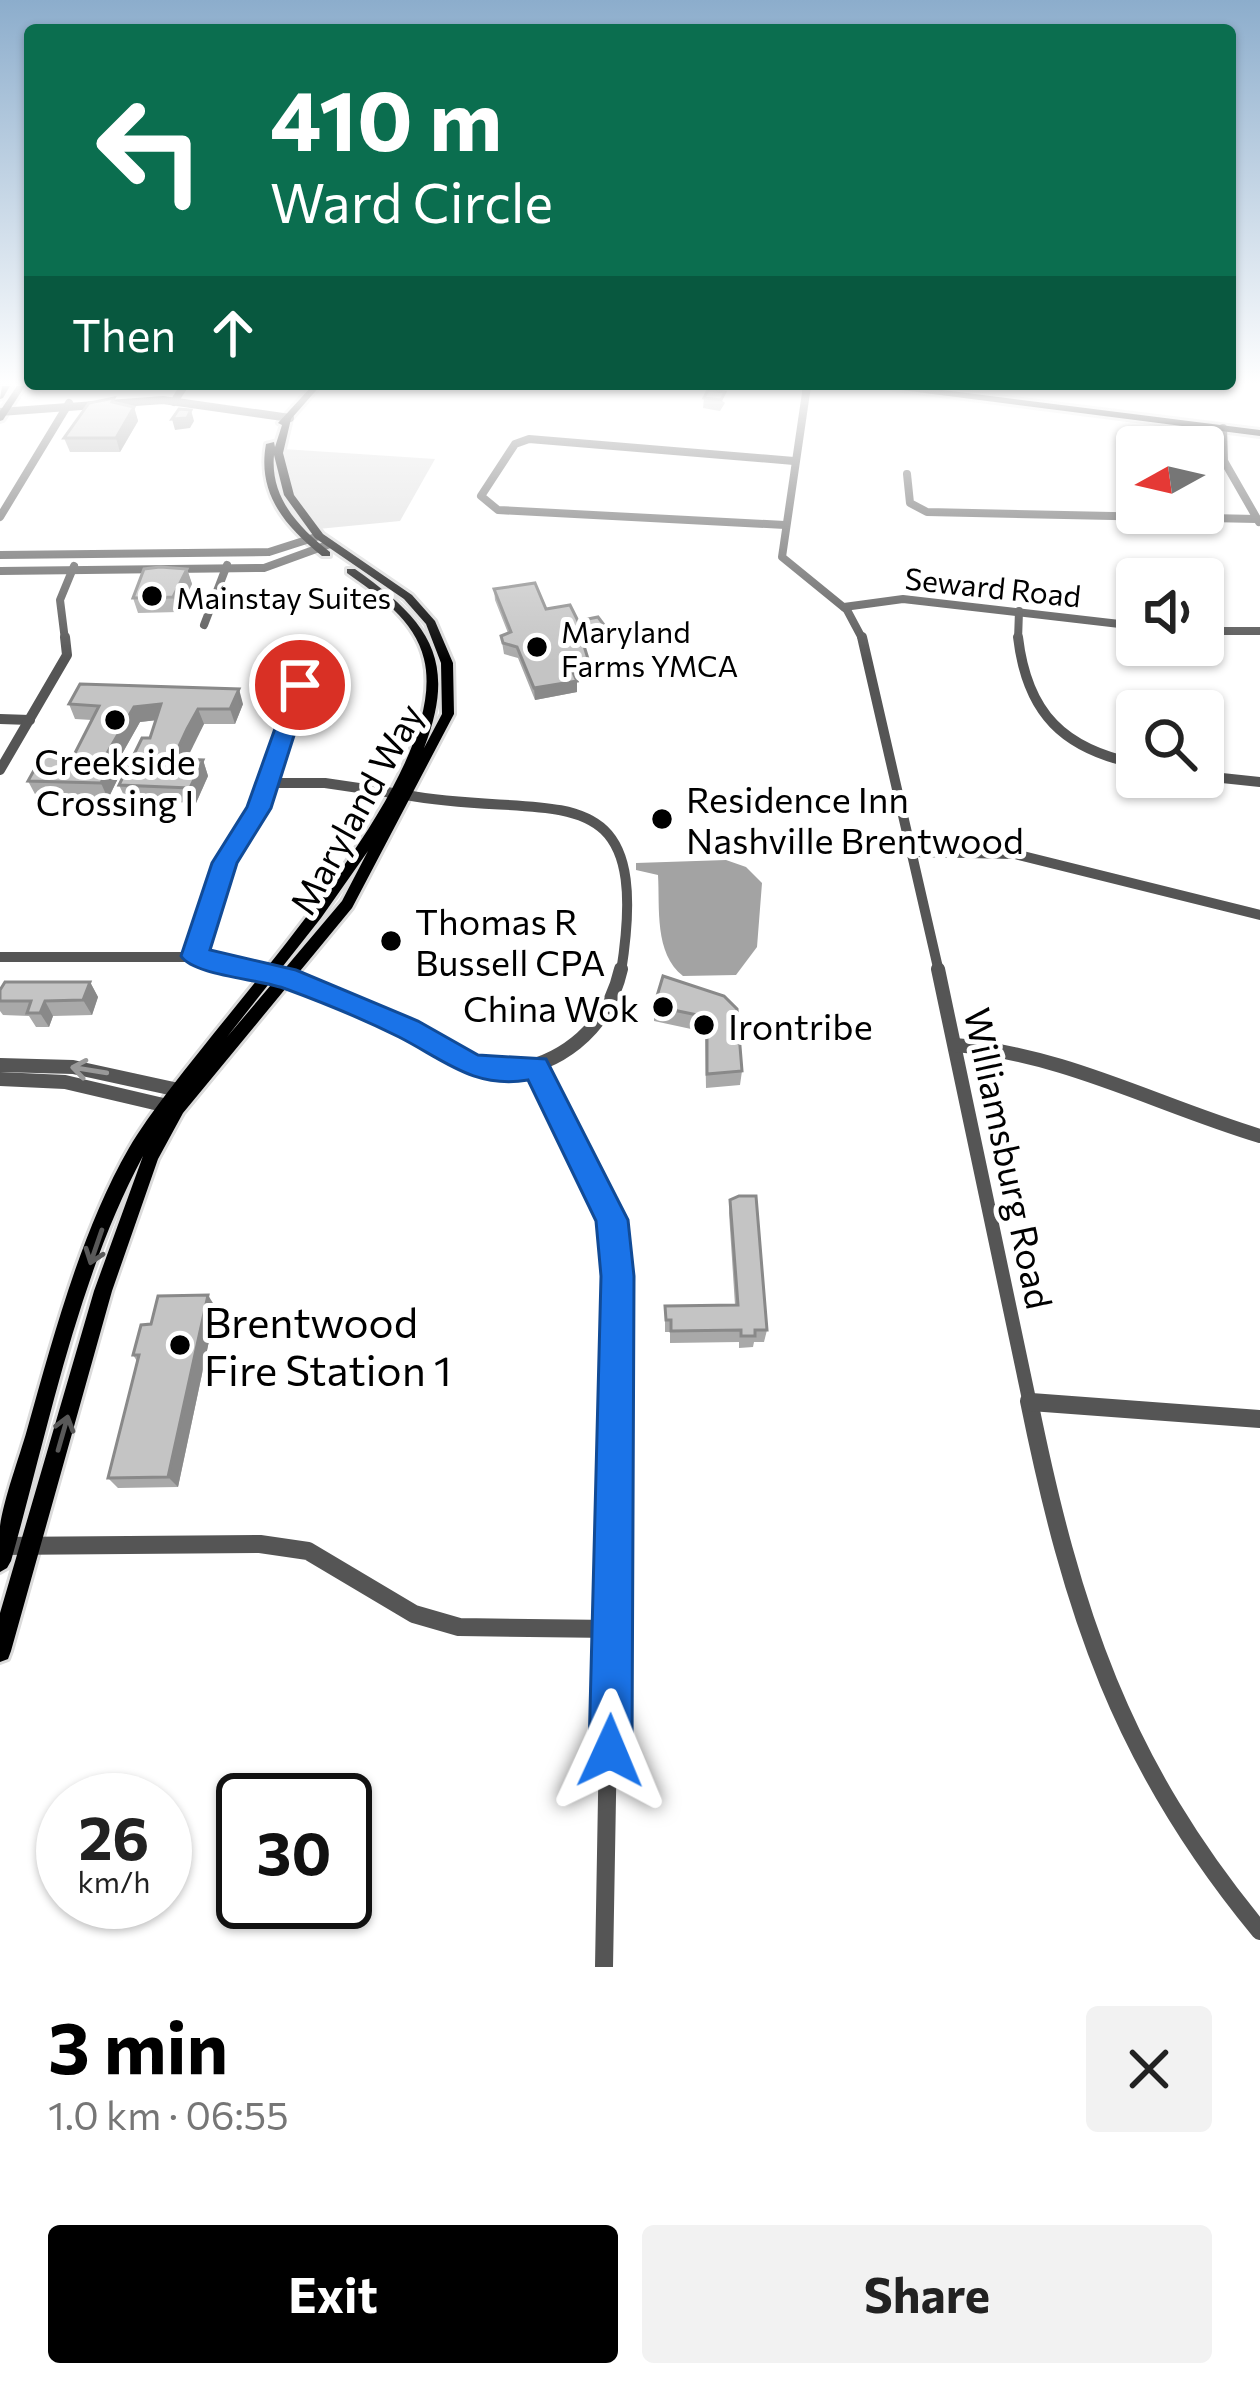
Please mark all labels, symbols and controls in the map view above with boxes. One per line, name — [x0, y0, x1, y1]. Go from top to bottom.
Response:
text: 410 m — [270, 66, 502, 168]
icon: left — [72, 72, 228, 228]
text: Ward Circle — [270, 168, 553, 234]
icon: ahead — [200, 300, 266, 366]
text: Then — [72, 306, 176, 361]
north arrow — [1116, 426, 1224, 534]
map controls — [1116, 426, 1224, 798]
street label: Seward Road — [903, 558, 1083, 614]
button: sound — [1116, 558, 1224, 666]
place label: Mainstay Suites — [176, 578, 391, 615]
marker: Mainstay Suites — [139, 583, 165, 609]
place label: Maryland Farms YMCA — [561, 612, 738, 683]
pin — [249, 634, 351, 736]
marker: Maryland Farms YMCA — [524, 634, 550, 660]
icon: arrive — [267, 652, 333, 718]
button: search — [1116, 690, 1224, 798]
street label: Maryland Way — [279, 695, 431, 921]
marker: Creekside Crossing I — [102, 707, 128, 733]
place label: Creekside Crossing I — [34, 738, 196, 823]
place label: Residence Inn Nashville Brentwood — [686, 776, 1024, 861]
marker: Residence Inn Nashville Brentwood — [649, 806, 675, 832]
place label: Thomas R Bussell CPA — [415, 898, 605, 983]
marker: Thomas R Bussell CPA — [378, 928, 404, 954]
place label: China Wok — [463, 985, 639, 1029]
marker: China Wok — [650, 994, 676, 1020]
place label: Irontribe — [728, 1003, 873, 1047]
street label: Williamsburg Road — [957, 1004, 1063, 1312]
marker: Irontribe — [691, 1012, 717, 1038]
one-way arrow — [71, 1057, 110, 1080]
one-way arrow — [84, 1228, 105, 1265]
place label: Brentwood Fire Station 1 — [204, 1295, 452, 1395]
marker: Brentwood Fire Station 1 — [167, 1332, 193, 1358]
one-way arrow — [53, 1415, 75, 1453]
position arrow — [547, 1688, 673, 1814]
speed limit sign: 30 — [216, 1773, 372, 1929]
text: 26 — [79, 1799, 149, 1872]
text: km/h — [78, 1862, 150, 1899]
text: 3 min — [48, 2001, 228, 2089]
button: close — [1086, 2006, 1212, 2132]
text: 1.0 km · 06:55 — [48, 2090, 289, 2138]
button: Exit — [48, 2225, 618, 2363]
button: Share — [642, 2225, 1212, 2363]

